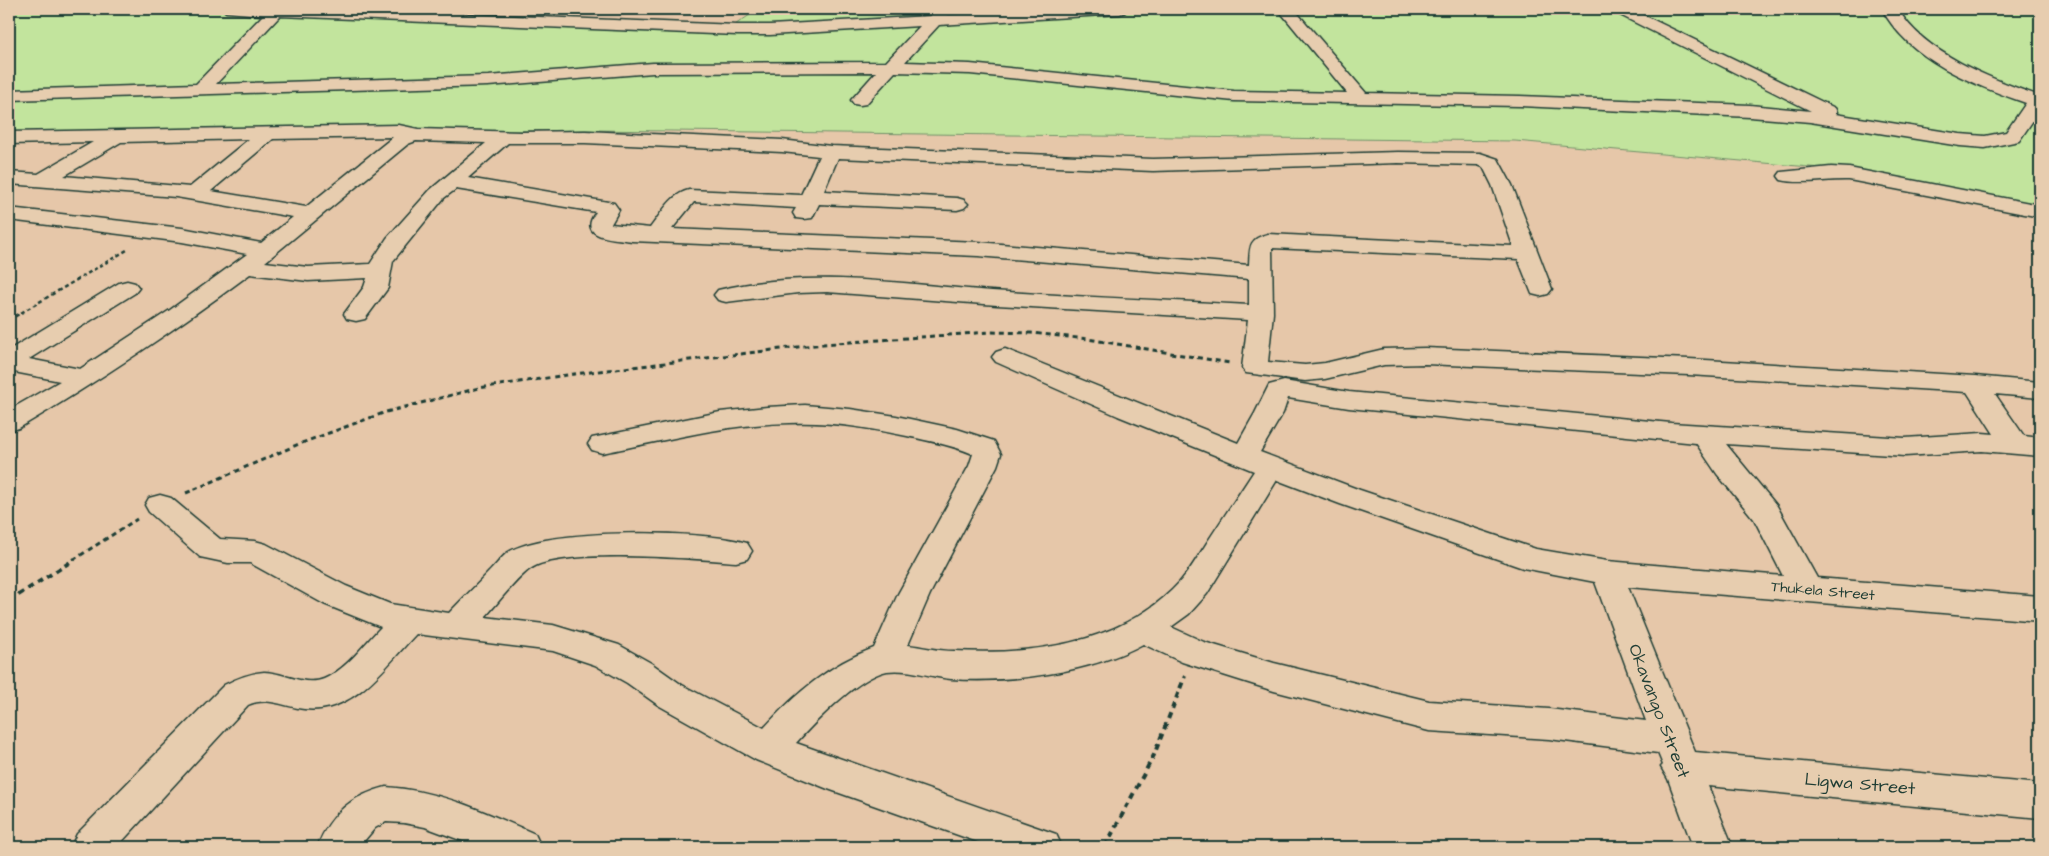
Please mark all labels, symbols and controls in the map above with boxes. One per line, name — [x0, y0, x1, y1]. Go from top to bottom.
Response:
street label: Thukela Street — [1770, 576, 1876, 606]
street label: Okavango Street — [1621, 640, 1696, 783]
street label: Ligwa Street — [1804, 767, 1917, 802]

